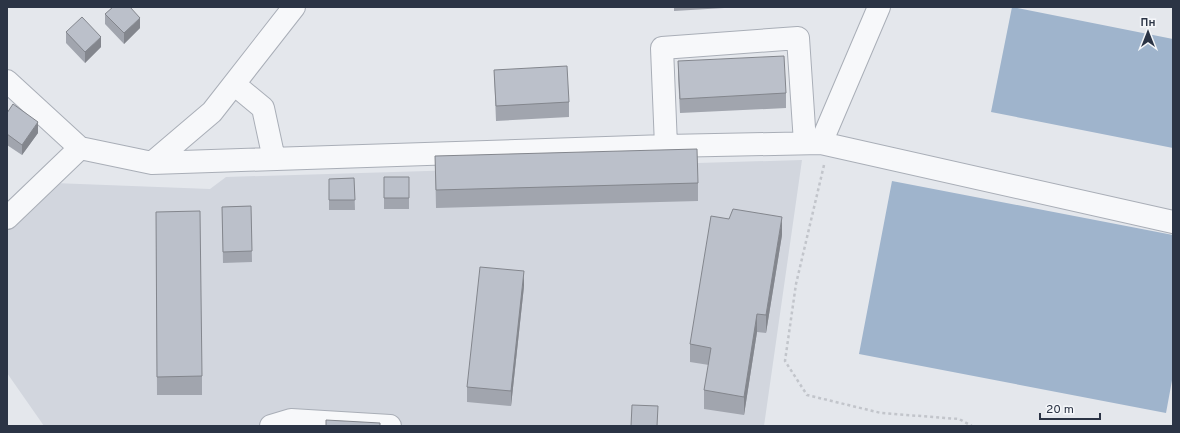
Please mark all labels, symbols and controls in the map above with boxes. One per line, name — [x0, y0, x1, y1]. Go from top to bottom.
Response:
north arrow — [1128, 12, 1168, 52]
text: Пн — [1141, 16, 1155, 30]
scale bar — [1040, 395, 1100, 421]
text: 20 m — [1046, 402, 1074, 418]

